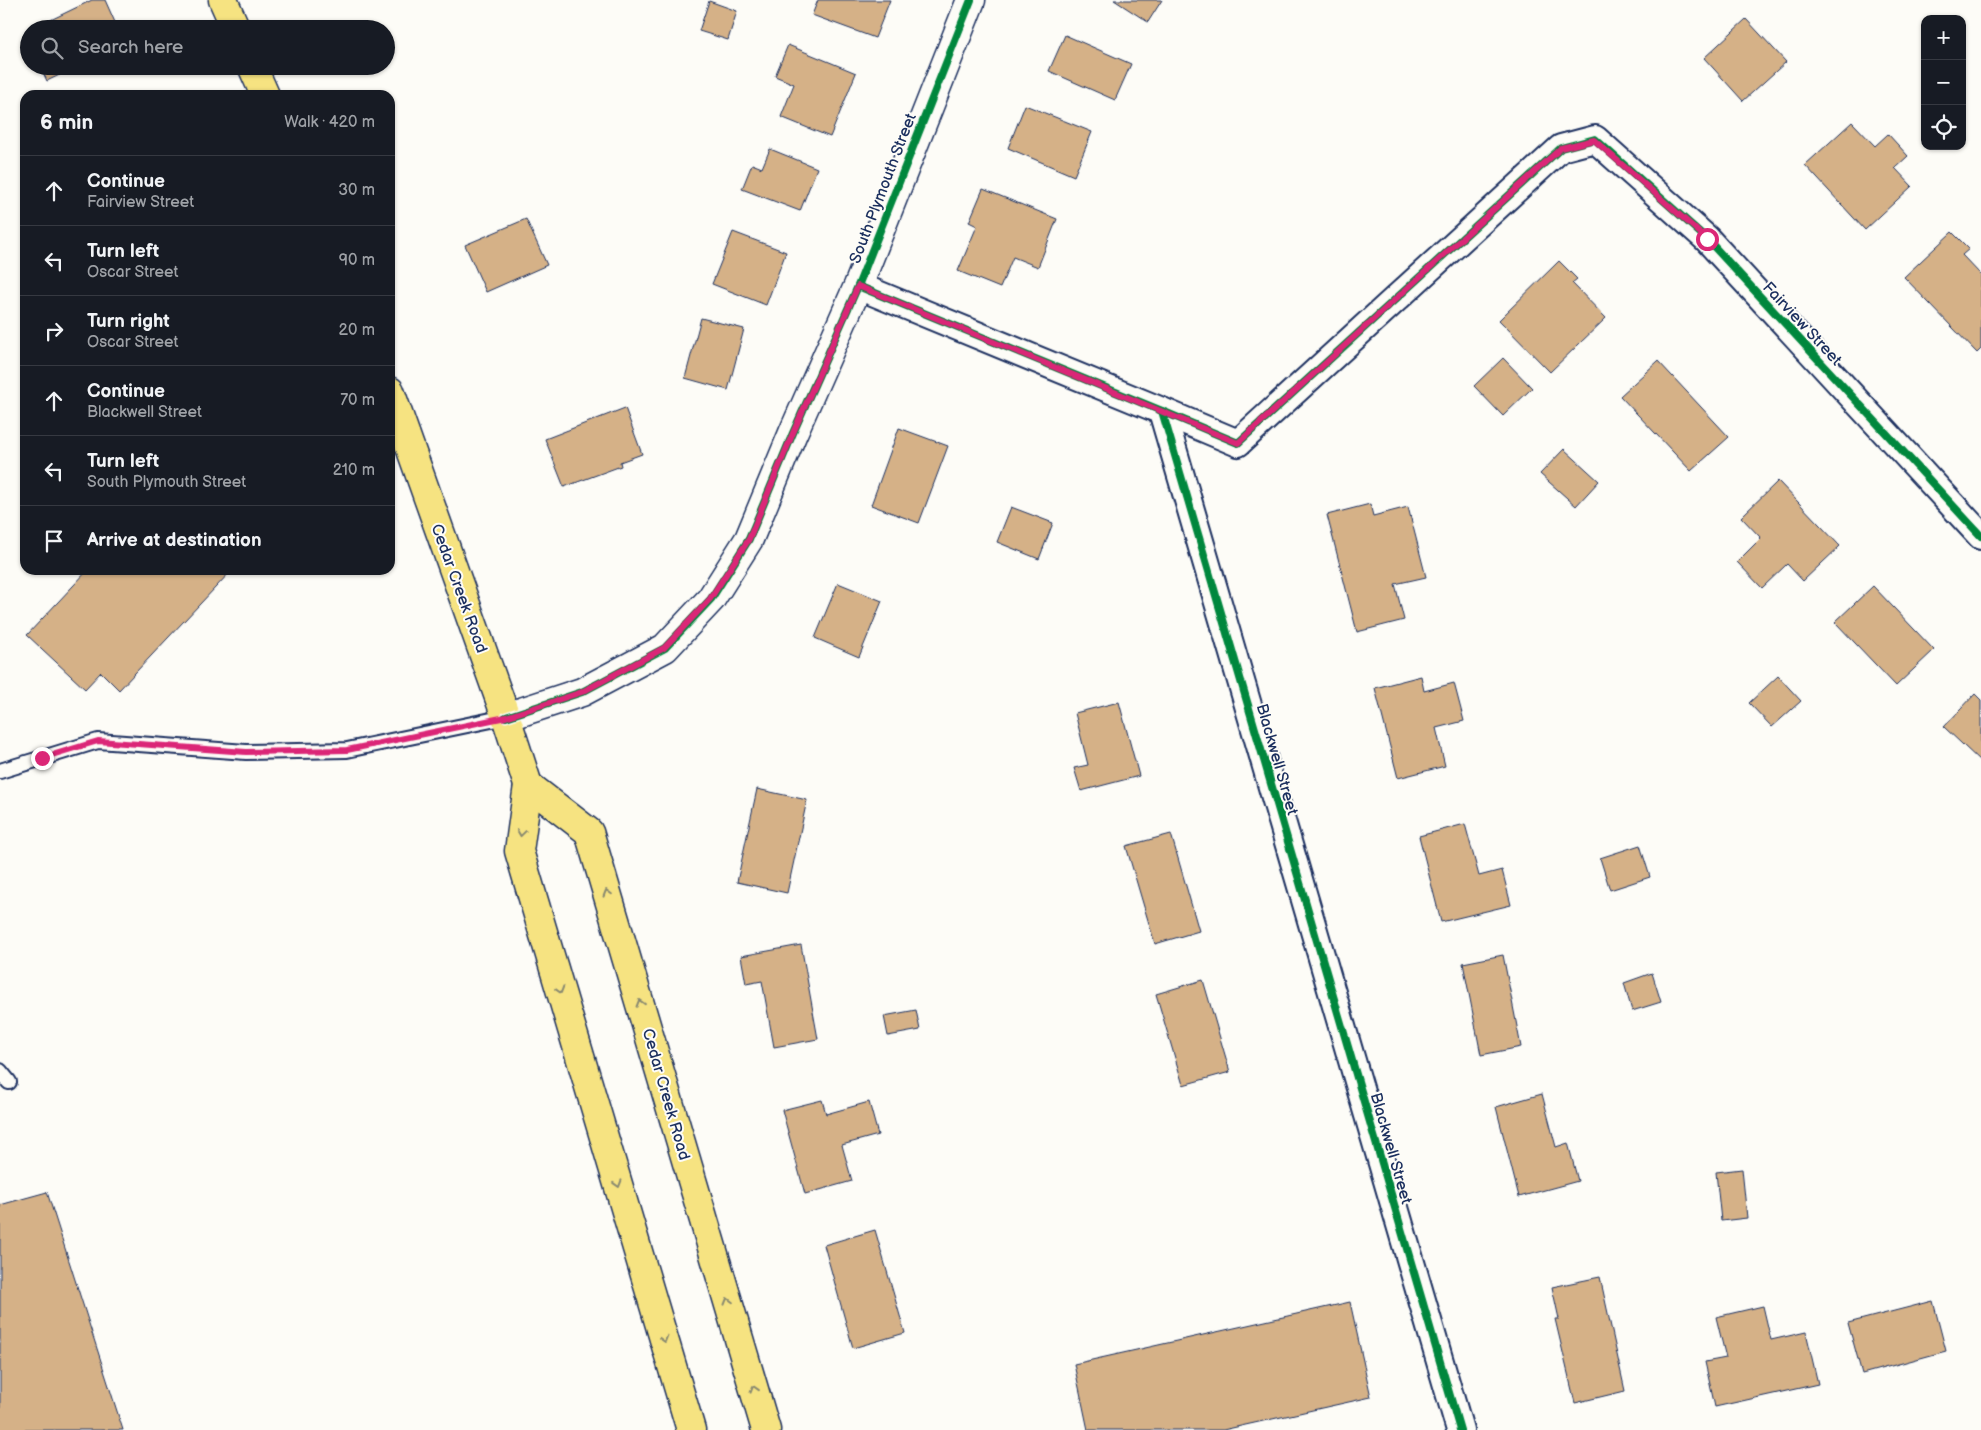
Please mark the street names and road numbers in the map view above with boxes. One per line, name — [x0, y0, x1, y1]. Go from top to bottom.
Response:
street label: South Plymouth Street — [846, 111, 921, 266]
street label: Fairview Street — [1758, 278, 1845, 370]
street label: Cedar Creek Road — [426, 521, 491, 656]
street label: Blackwell Street — [1252, 702, 1302, 817]
street label: Cedar Creek Road — [638, 1027, 693, 1162]
street label: Blackwell Street — [1366, 1091, 1416, 1206]

